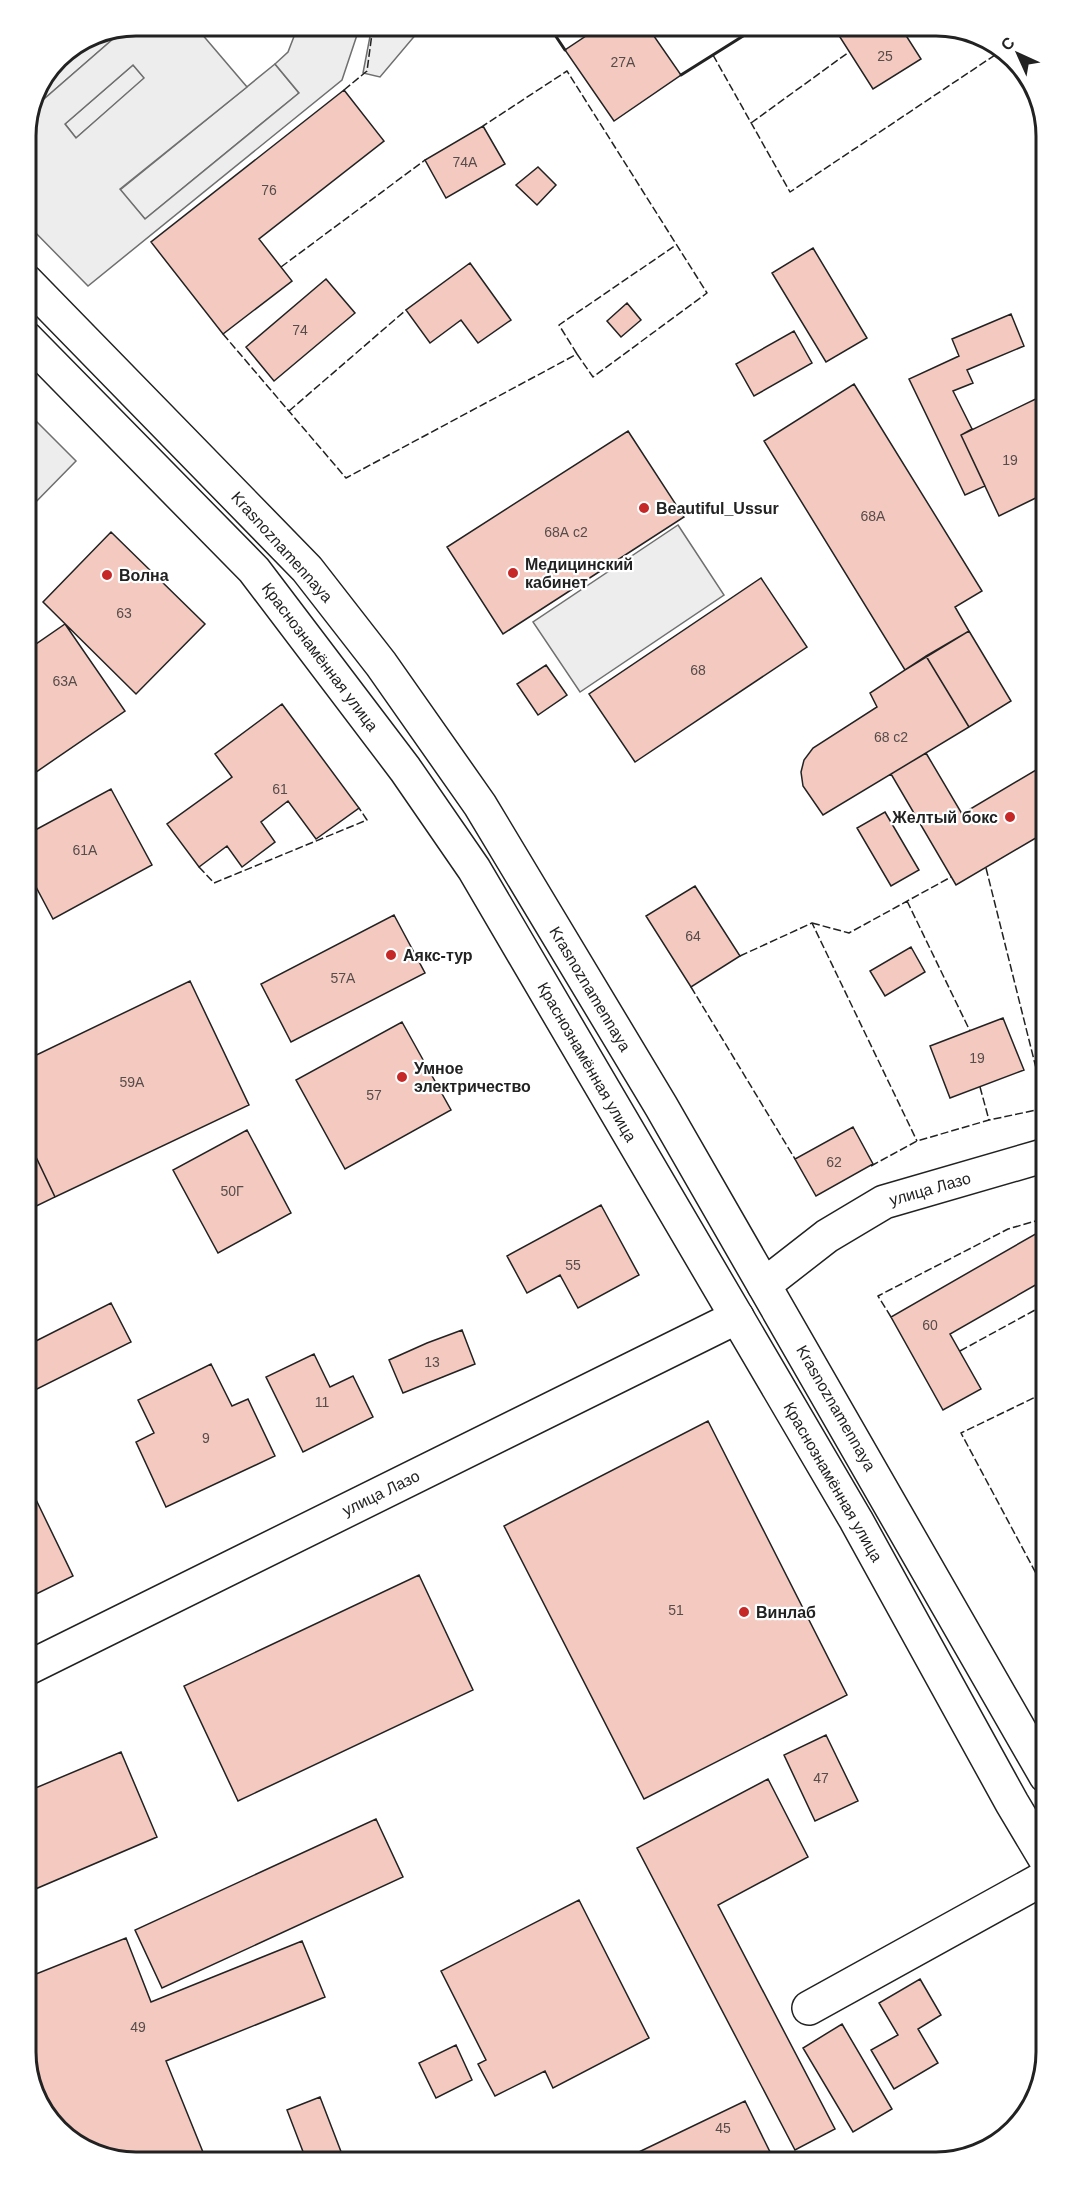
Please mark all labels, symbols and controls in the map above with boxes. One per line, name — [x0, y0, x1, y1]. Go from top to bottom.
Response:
north arrow — [988, 24, 1048, 84]
text: С — [998, 33, 1018, 54]
house number: 25 — [877, 48, 893, 64]
house number: 27А — [611, 54, 636, 70]
house number: 74А — [453, 154, 478, 170]
house number: 76 — [261, 182, 277, 198]
house number: 74 — [292, 322, 308, 338]
house number: 19 — [1002, 452, 1018, 468]
street label: Krasnoznamennaya — [228, 488, 336, 606]
place label: Beautiful_Ussur — [656, 500, 779, 517]
marker: Beautiful_Ussur — [637, 501, 651, 515]
house number: 68А — [861, 508, 886, 524]
house number: 68А с2 — [544, 524, 588, 540]
place label: Медицинский кабинет — [525, 556, 633, 591]
marker: Медицинский кабинет — [506, 566, 520, 580]
place label: Волна — [119, 567, 169, 584]
marker: Волна — [100, 568, 114, 582]
street label: Краснознамённая улица — [259, 579, 381, 735]
house number: 63 — [116, 605, 132, 621]
house number: 68 — [690, 662, 706, 678]
house number: 63А — [53, 673, 78, 689]
house number: 68 с2 — [874, 729, 908, 745]
house number: 61 — [272, 781, 288, 797]
place label: Желтый бокс — [891, 809, 998, 826]
marker: Желтый бокс — [1003, 810, 1017, 824]
house number: 61А — [73, 842, 98, 858]
street label: Krasnoznamennaya — [546, 924, 634, 1054]
house number: 64 — [685, 928, 701, 944]
place label: Аякс-тур — [403, 947, 473, 964]
marker: Аякс-тур — [384, 948, 398, 962]
house number: 57А — [331, 970, 356, 986]
street label: Краснознамённая улица — [534, 979, 640, 1145]
house number: 19 — [969, 1050, 985, 1066]
place label: Умное электричество — [414, 1060, 531, 1095]
marker: Умное электричество — [395, 1070, 409, 1084]
house number: 59А — [120, 1074, 145, 1090]
house number: 57 — [366, 1087, 382, 1103]
house number: 62 — [826, 1154, 842, 1170]
street label: улица Лазо — [887, 1169, 973, 1209]
house number: 50Г — [220, 1183, 244, 1199]
house number: 55 — [565, 1257, 581, 1273]
house number: 60 — [922, 1317, 938, 1333]
street label: Krasnoznamennaya — [793, 1342, 879, 1474]
house number: 13 — [424, 1354, 440, 1370]
house number: 11 — [315, 1394, 329, 1410]
street label: Краснознамённая улица — [780, 1399, 886, 1565]
house number: 9 — [202, 1430, 210, 1446]
street label: улица Лазо — [340, 1467, 422, 1519]
house number: 51 — [668, 1602, 684, 1618]
place label: Винлаб — [756, 1604, 816, 1621]
marker: Винлаб — [737, 1605, 751, 1619]
house number: 47 — [813, 1770, 829, 1786]
house number: 49 — [130, 2019, 146, 2035]
house number: 45 — [715, 2120, 731, 2136]

